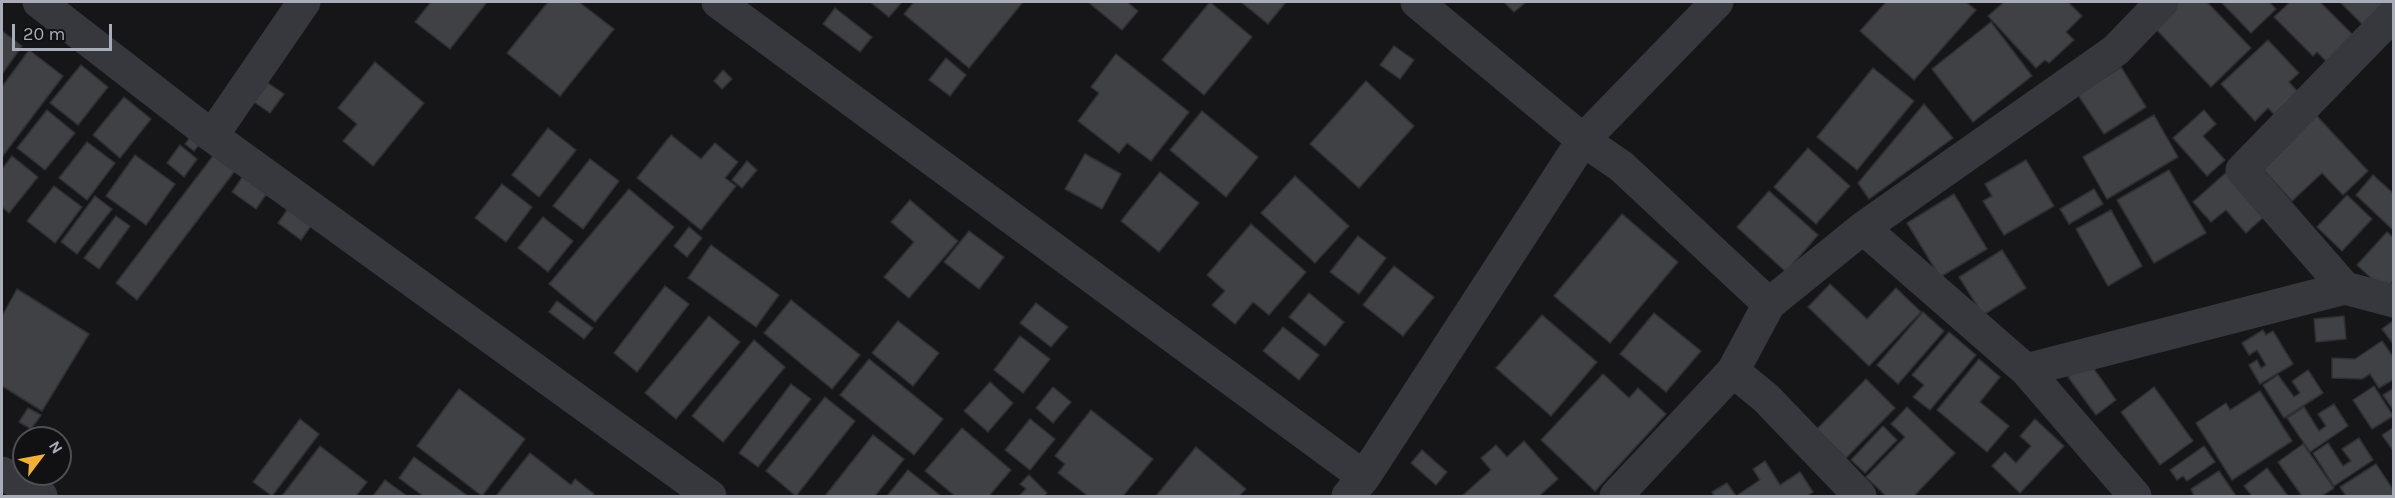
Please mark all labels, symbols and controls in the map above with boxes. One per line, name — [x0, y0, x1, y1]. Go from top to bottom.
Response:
scale bar — [15, 12, 116, 50]
text: 20 m — [23, 23, 65, 45]
north arrow — [12, 426, 72, 486]
text: N — [45, 437, 67, 457]

